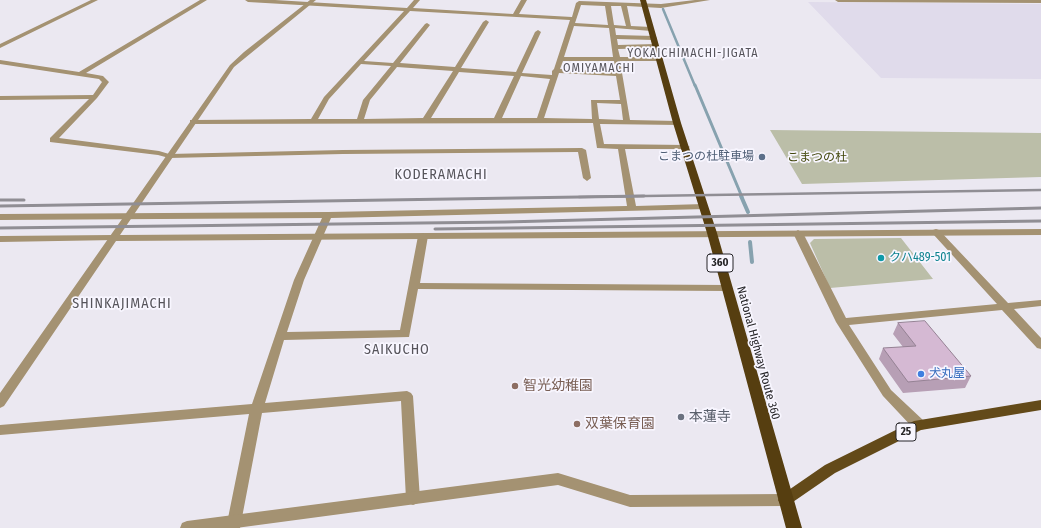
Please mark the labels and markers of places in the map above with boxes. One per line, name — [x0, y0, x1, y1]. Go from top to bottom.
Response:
place label: こまつの杜駐車場 — [658, 150, 754, 164]
marker: こまつの杜駐車場 — [757, 152, 767, 162]
place label: クハ489-501 — [889, 251, 951, 265]
marker: クハ489-501 — [876, 253, 886, 263]
place label: 犬丸屋 — [929, 367, 965, 381]
marker: 犬丸屋 — [916, 369, 926, 379]
place label: 智光幼稚園 — [523, 378, 593, 394]
marker: 智光幼稚園 — [510, 381, 520, 391]
place label: 本蓮寺 — [689, 409, 731, 425]
marker: 本蓮寺 — [676, 412, 686, 422]
place label: 双葉保育園 — [585, 416, 655, 432]
marker: 双葉保育園 — [572, 419, 582, 429]

